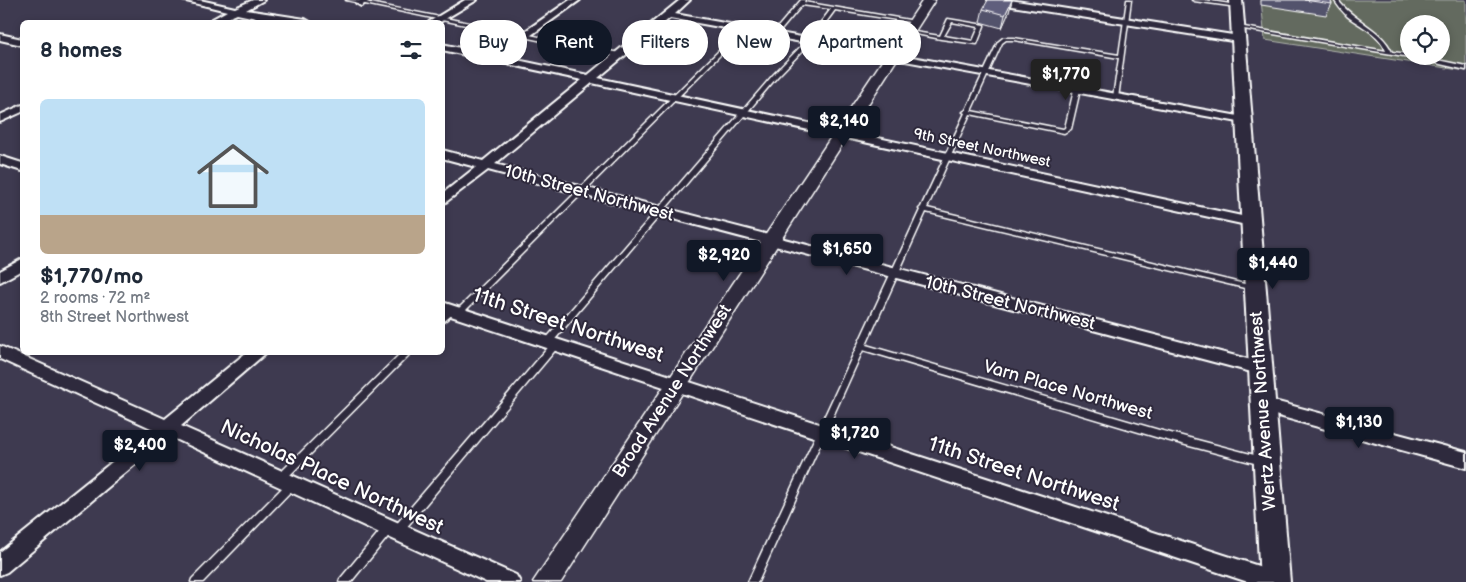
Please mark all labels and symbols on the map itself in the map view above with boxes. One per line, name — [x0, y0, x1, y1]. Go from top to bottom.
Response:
pin: $1,770 — [1025, 58, 1107, 101]
pin: $2,140 — [803, 106, 885, 148]
street label: 9th Street Northwest — [912, 124, 1053, 172]
street label: 10th Street Northwest — [502, 160, 677, 226]
pin: $1,650 — [806, 234, 888, 276]
pin: $2,920 — [683, 240, 765, 282]
pin: $1,440 — [1232, 248, 1314, 290]
street label: 10th Street Northwest — [923, 272, 1098, 334]
street label: 11th Street Northwest — [469, 282, 667, 368]
street label: Broad Avenue Northwest — [608, 300, 736, 482]
street label: Wertz Avenue Northwest — [1246, 310, 1280, 511]
street label: Varn Place Northwest — [981, 356, 1155, 424]
pin: $1,130 — [1318, 406, 1400, 449]
street label: Nicholas Place Northwest — [216, 414, 448, 540]
pin: $1,720 — [814, 418, 896, 460]
pin: $2,400 — [99, 430, 181, 472]
street label: 11th Street Northwest — [925, 431, 1123, 517]

